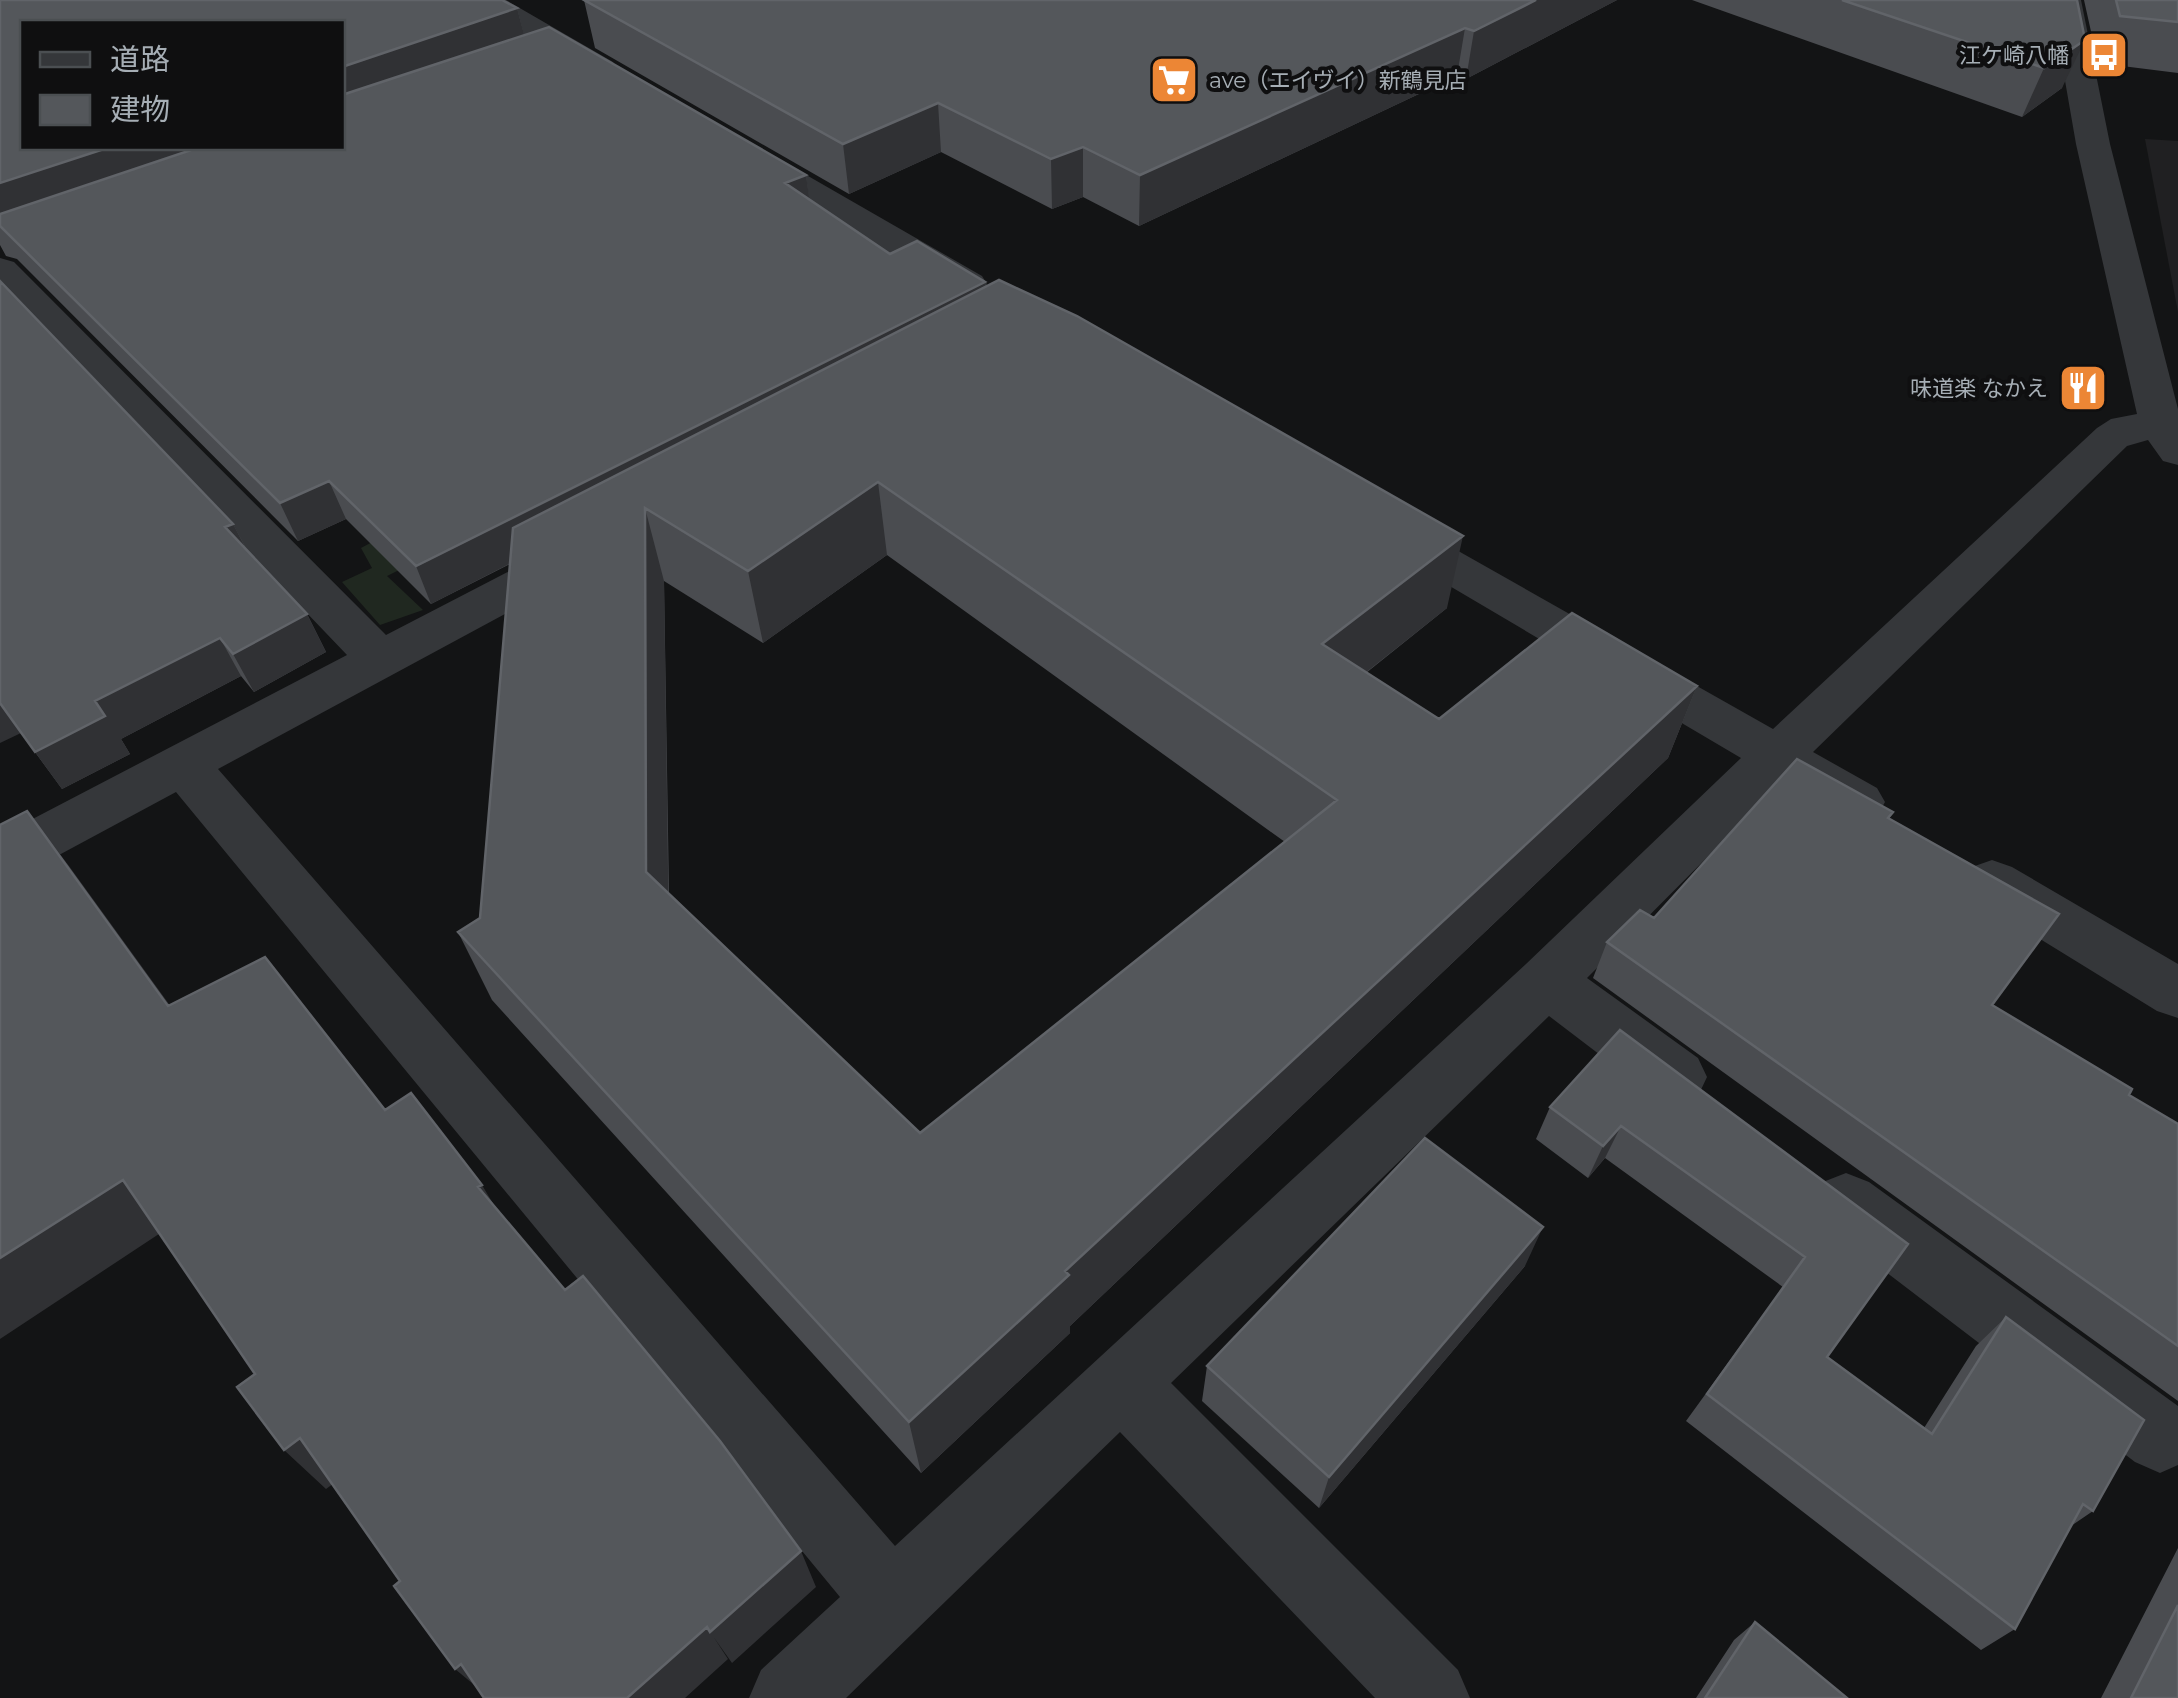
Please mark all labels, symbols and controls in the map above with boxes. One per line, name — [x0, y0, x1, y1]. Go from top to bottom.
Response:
legend — [20, 20, 345, 150]
bus stop icon: 江ケ崎八幡 — [2078, 29, 2130, 81]
text: 道路 — [110, 41, 170, 78]
place label: 江ケ崎八幡 — [1959, 42, 2069, 69]
supermarket icon: ave（エイヴイ）新鶴見店 — [1148, 54, 1200, 106]
place label: ave（エイヴイ）新鶴見店 — [1209, 67, 1467, 94]
text: 建物 — [110, 91, 170, 128]
restaurant icon: 味道楽 なかえ — [2057, 362, 2109, 414]
place label: 味道楽 なかえ — [1910, 375, 2048, 402]

